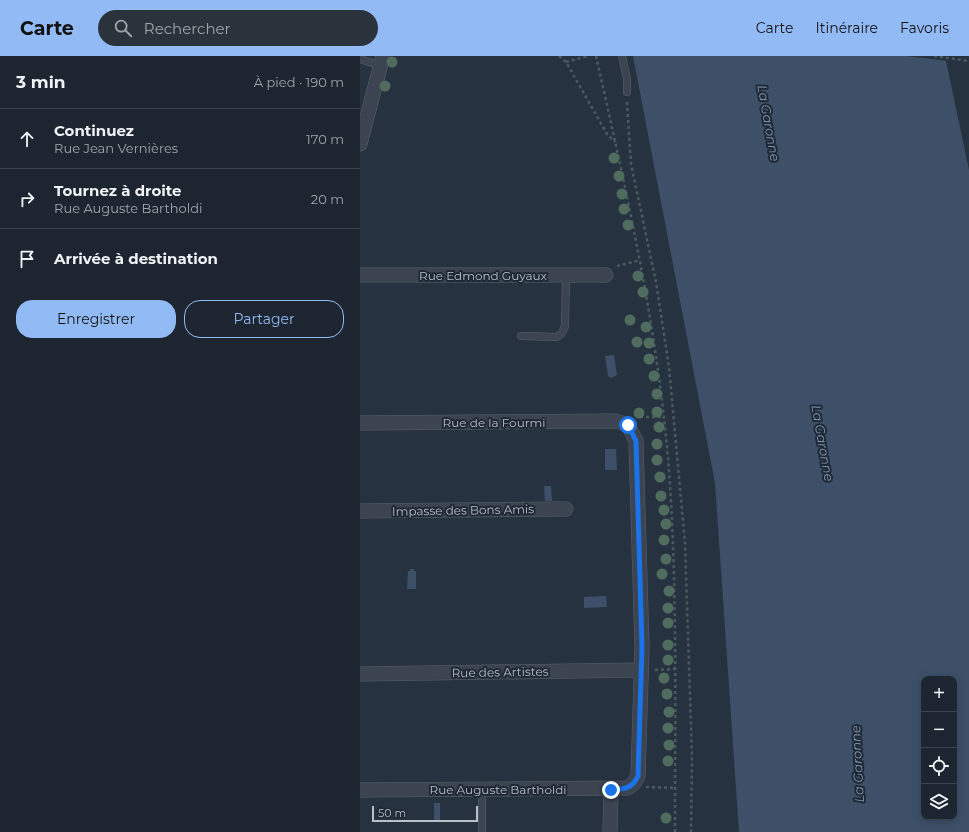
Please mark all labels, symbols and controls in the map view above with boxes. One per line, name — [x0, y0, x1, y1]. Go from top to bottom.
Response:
search box — [98, 10, 378, 46]
text: Carte — [20, 17, 74, 40]
icon: search — [112, 17, 134, 39]
text: Rechercher — [144, 19, 231, 38]
text: Carte — [756, 19, 793, 37]
text: Itinéraire — [815, 19, 878, 37]
text: Favoris — [900, 19, 949, 37]
text: 3 min — [16, 72, 66, 92]
text: À pied · 190 m — [254, 74, 344, 90]
water label: La Garonne — [754, 84, 784, 163]
text: Continuez — [54, 121, 134, 140]
icon: ahead — [16, 128, 38, 150]
text: 170 m — [306, 131, 344, 147]
text: Rue Jean Vernières — [54, 140, 178, 156]
text: Tournez à droite — [54, 181, 182, 200]
icon: right — [16, 188, 38, 210]
text: 20 m — [311, 191, 344, 207]
text: Rue Auguste Bartholdi — [54, 200, 203, 216]
icon: arrive — [16, 248, 38, 270]
text: Arrivée à destination — [54, 249, 218, 268]
street label: Rue Edmond Guyaux — [419, 268, 548, 283]
button: Enregistrer — [16, 300, 176, 338]
button: Partager — [184, 300, 344, 338]
water label: La Garonne — [808, 404, 838, 483]
street label: Rue de la Fourmi — [443, 415, 545, 430]
route start — [619, 416, 637, 434]
street label: Impasse des Bons Amis — [392, 501, 534, 519]
street label: Rue des Artistes — [451, 664, 549, 680]
map controls — [921, 676, 957, 820]
button: + — [921, 676, 957, 712]
button: − — [921, 712, 957, 748]
water label: La Garonne — [847, 725, 867, 803]
button: locate — [921, 748, 957, 784]
route end — [602, 781, 620, 799]
street label: Rue Auguste Bartholdi — [429, 782, 567, 797]
button: layers — [921, 784, 957, 820]
scale bar — [372, 804, 478, 823]
text: 50 m — [378, 806, 406, 820]

